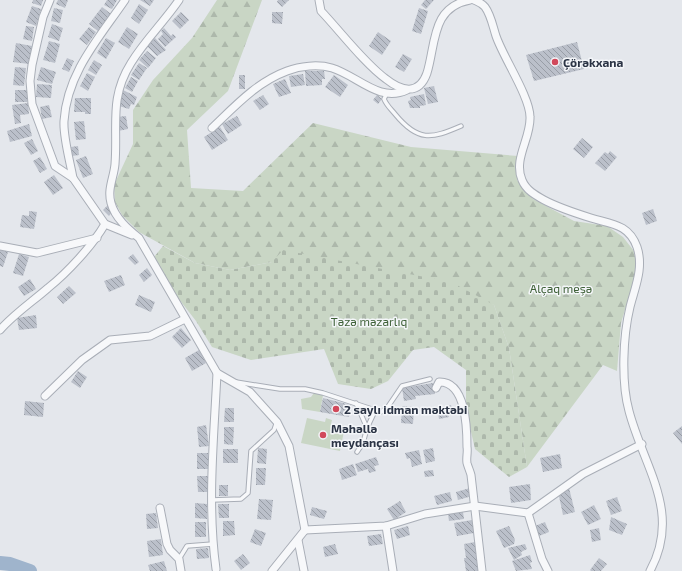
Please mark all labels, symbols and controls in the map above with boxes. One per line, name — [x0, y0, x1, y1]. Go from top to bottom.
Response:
place label: Çörəkxana — [563, 55, 624, 70]
marker: Çörəkxana — [550, 57, 560, 67]
park label: Alçaq meşə — [530, 281, 592, 296]
park label: Təzə məzarlıq — [331, 314, 407, 328]
place label: 2 saylı idman məktəbi — [344, 402, 467, 417]
marker: 2 saylı idman məktəbi — [331, 404, 341, 414]
place label: Məhəllə meydançası — [331, 421, 399, 450]
marker: Məhəllə meydançası — [318, 430, 328, 440]

